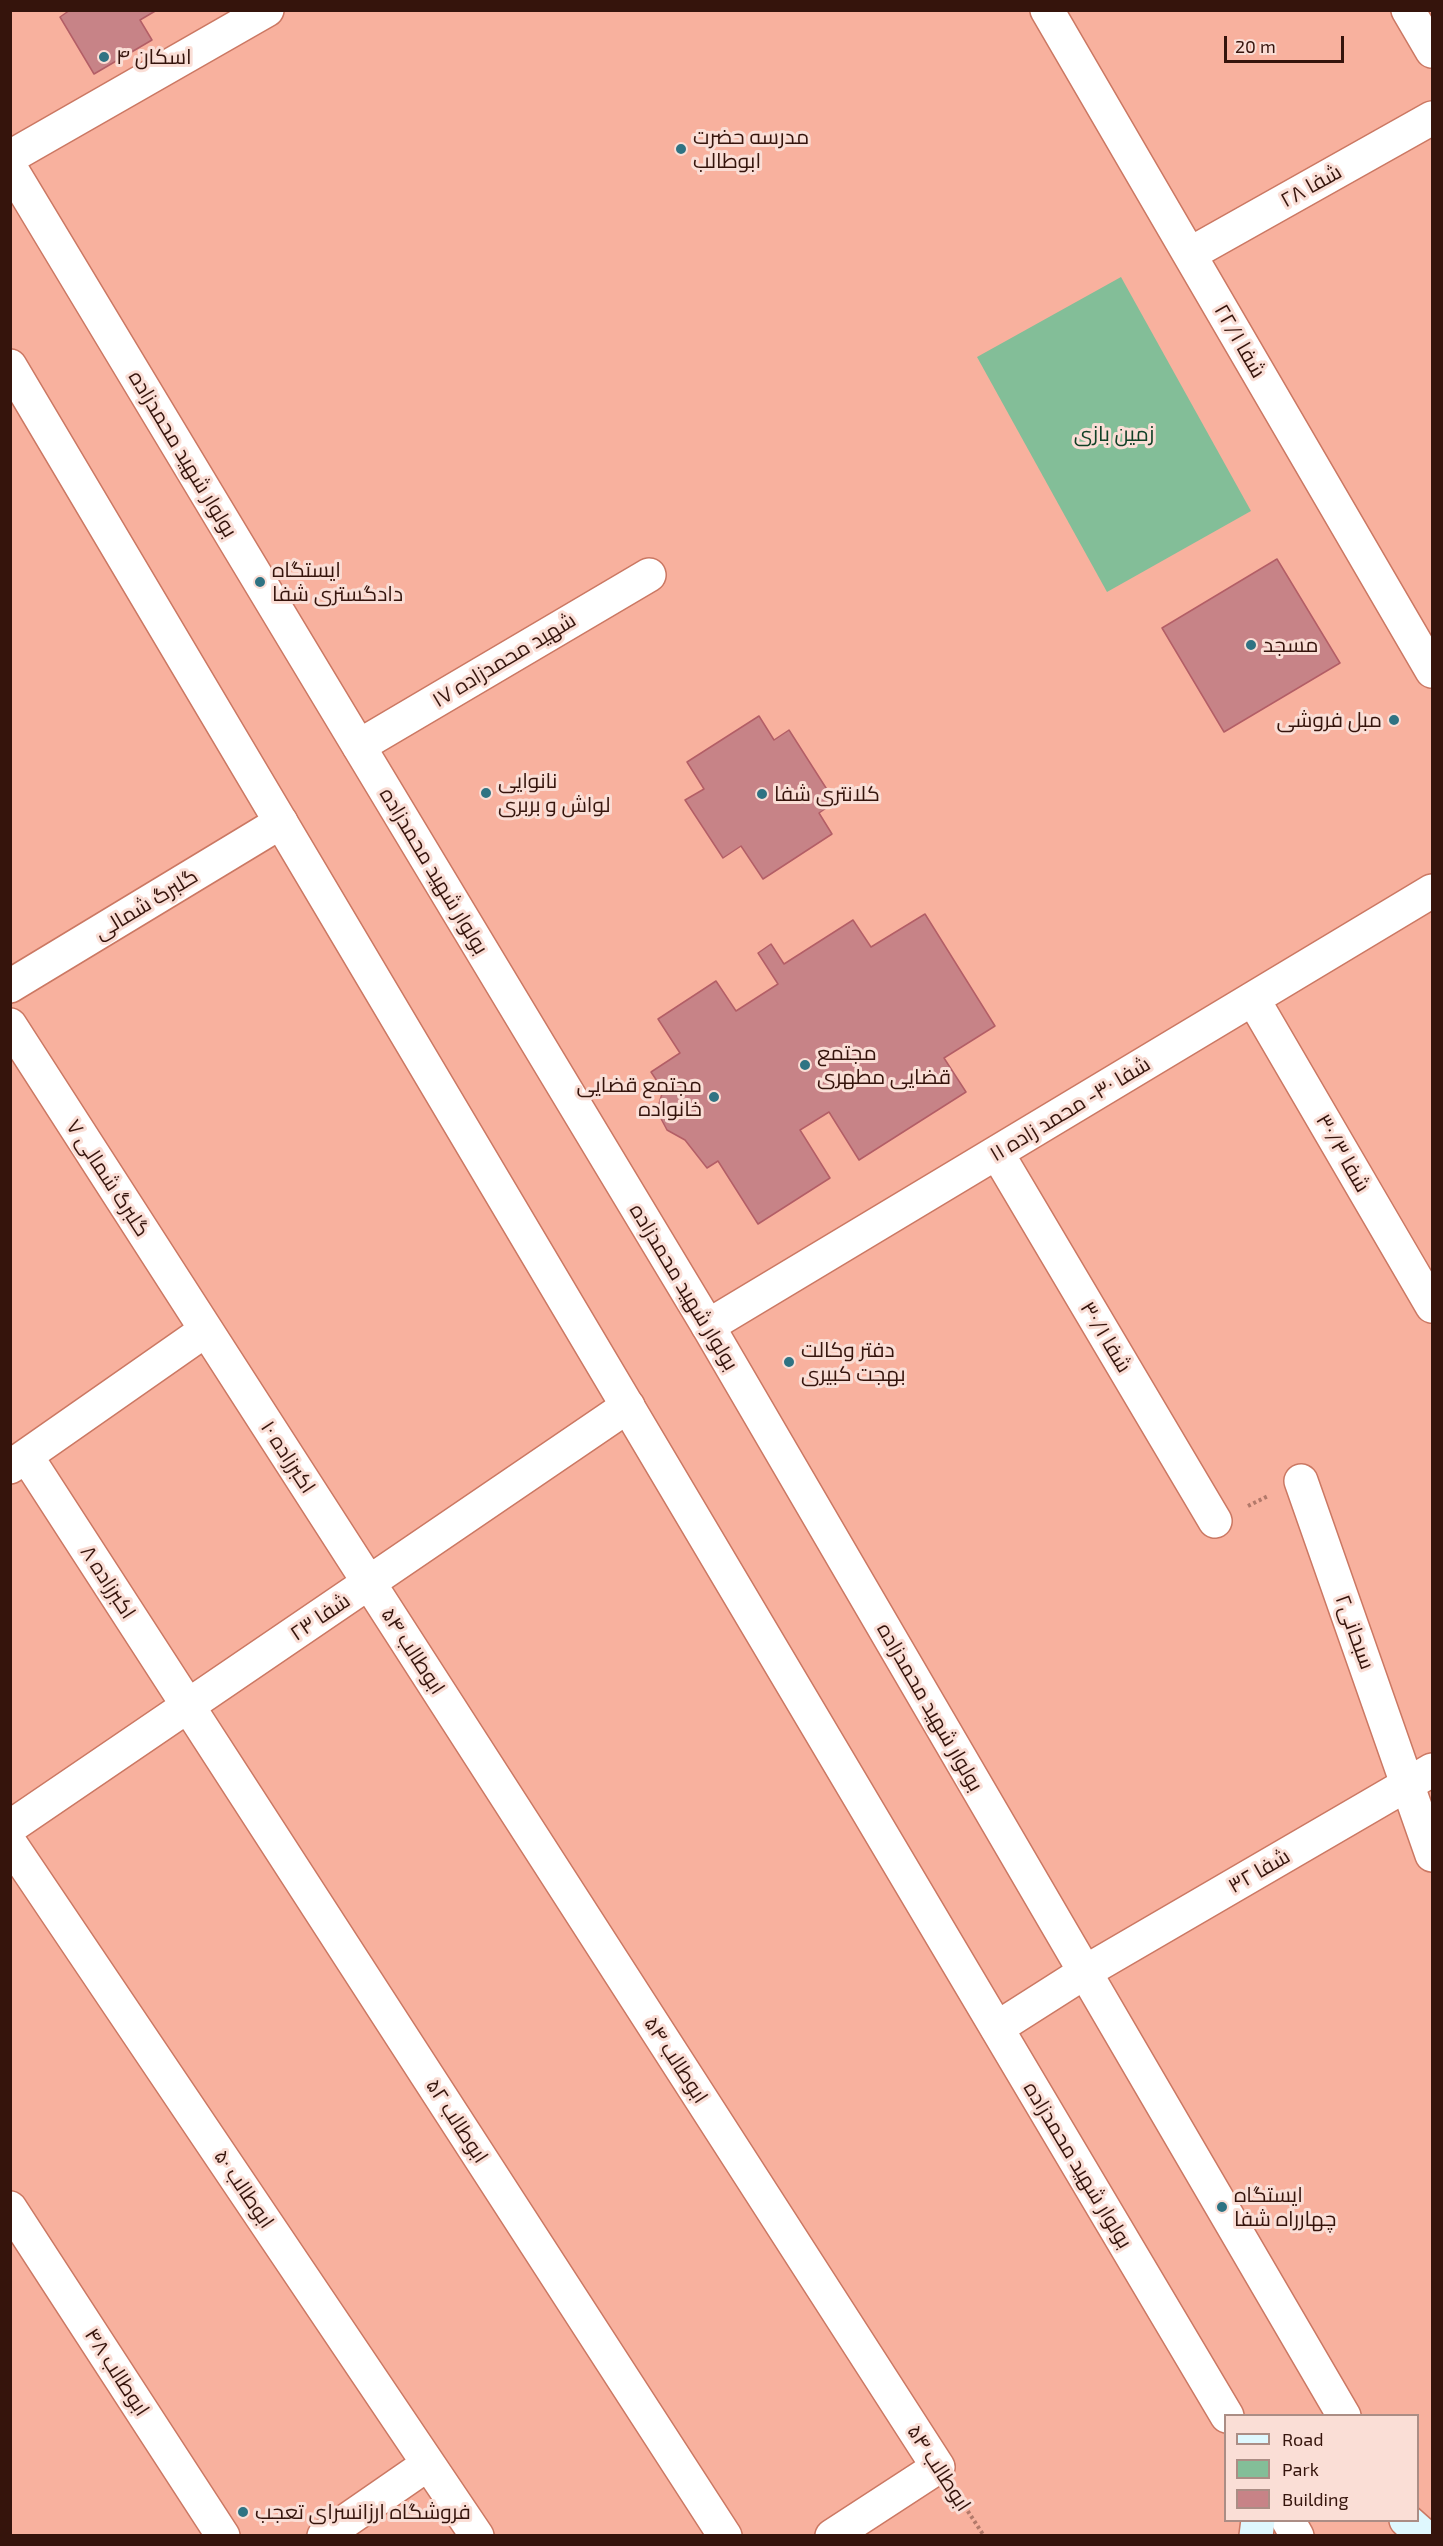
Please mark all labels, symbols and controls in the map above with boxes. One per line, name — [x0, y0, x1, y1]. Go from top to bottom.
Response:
scale bar — [1227, 24, 1347, 62]
text: 20 m — [1235, 35, 1276, 57]
place label: اسکان ۴ — [116, 44, 192, 70]
marker: اسکان ۴ — [97, 50, 111, 64]
place label: مدرسه حضرت ابوطالب — [693, 124, 809, 174]
marker: مدرسه حضرت ابوطالب — [674, 142, 688, 156]
street label: شفا ۲۸ — [1276, 159, 1346, 213]
street label: ۲۲/۱ شفا — [1209, 300, 1271, 382]
street label: بولوار شهید محمدزاده — [123, 366, 243, 542]
park label: زمین بازی — [1074, 421, 1154, 447]
place label: ایستگاه دادگستری شفا — [272, 557, 403, 607]
marker: ایستگاه دادگستری شفا — [253, 575, 267, 589]
street label: شهید محمدزاده ۱۷ — [428, 607, 580, 713]
place label: مسجد — [1263, 632, 1318, 658]
marker: مسجد — [1244, 638, 1258, 652]
place label: مبل فروشی — [1277, 707, 1382, 733]
marker: مبل فروشی — [1387, 713, 1401, 727]
place label: نانوایی لواش و بربری — [498, 768, 610, 818]
place label: کلانتری شفا — [774, 781, 880, 807]
street label: بولوار شهید محمدزاده — [374, 783, 494, 959]
marker: نانوایی لواش و بربری — [479, 786, 493, 800]
marker: کلانتری شفا — [755, 787, 769, 801]
street label: گلبرگ شمالی — [90, 863, 202, 945]
place label: مجتمع قضایی مطهری — [817, 1040, 951, 1090]
street label: شفا ۳۰- محمد زاده ۱۱ — [985, 1051, 1155, 1167]
marker: مجتمع قضایی مطهری — [798, 1058, 812, 1072]
place label: مجتمع قضایی خانواده — [577, 1072, 702, 1122]
marker: مجتمع قضایی خانواده — [707, 1090, 721, 1104]
street label: ۳۰/۳ شفا — [1311, 1109, 1375, 1197]
street label: گلبرگ شمالی ۷ — [61, 1115, 155, 1241]
street label: بولوار شهید محمدزاده — [624, 1199, 744, 1375]
street label: شفا ۳۰/۱ — [1075, 1297, 1137, 1377]
place label: دفتر وکالت بهجت کبیری — [801, 1337, 906, 1387]
marker: دفتر وکالت بهجت کبیری — [782, 1355, 796, 1369]
street label: اکبرزاده ۱۰ — [255, 1416, 321, 1498]
street label: اکبرزاده ۸ — [75, 1540, 141, 1624]
street label: شفا ۲۳ — [285, 1588, 355, 1646]
street label: سبحانی۲ — [1330, 1591, 1380, 1673]
street label: ابوطالب ۵۴ — [376, 1603, 450, 1699]
street label: بولوار شهید محمدزاده — [872, 1618, 988, 1796]
street label: شفا ۳۲ — [1224, 1843, 1294, 1899]
street label: ابوطالب ۵۴ — [639, 2012, 713, 2108]
street label: ابوطالب ۵۲ — [420, 2074, 494, 2168]
street label: بولوار شهید محمدزاده — [1018, 2077, 1138, 2253]
street label: ابوطالب ۵۰ — [209, 2145, 279, 2233]
place label: ایستگاه چهارراه شفا — [1234, 2182, 1336, 2232]
marker: ایستگاه چهارراه شفا — [1215, 2200, 1229, 2214]
street label: ابوطالب ۴۸ — [79, 2323, 155, 2421]
legend — [1224, 2414, 1419, 2522]
street label: ابوطالب ۵۴ — [902, 2420, 976, 2516]
text: Road — [1282, 2428, 1323, 2450]
text: Park — [1282, 2458, 1319, 2480]
text: Building — [1282, 2488, 1349, 2510]
place label: فروشگاه ارزانسرای تعجب — [255, 2499, 471, 2525]
marker: فروشگاه ارزانسرای تعجب — [236, 2505, 250, 2519]

